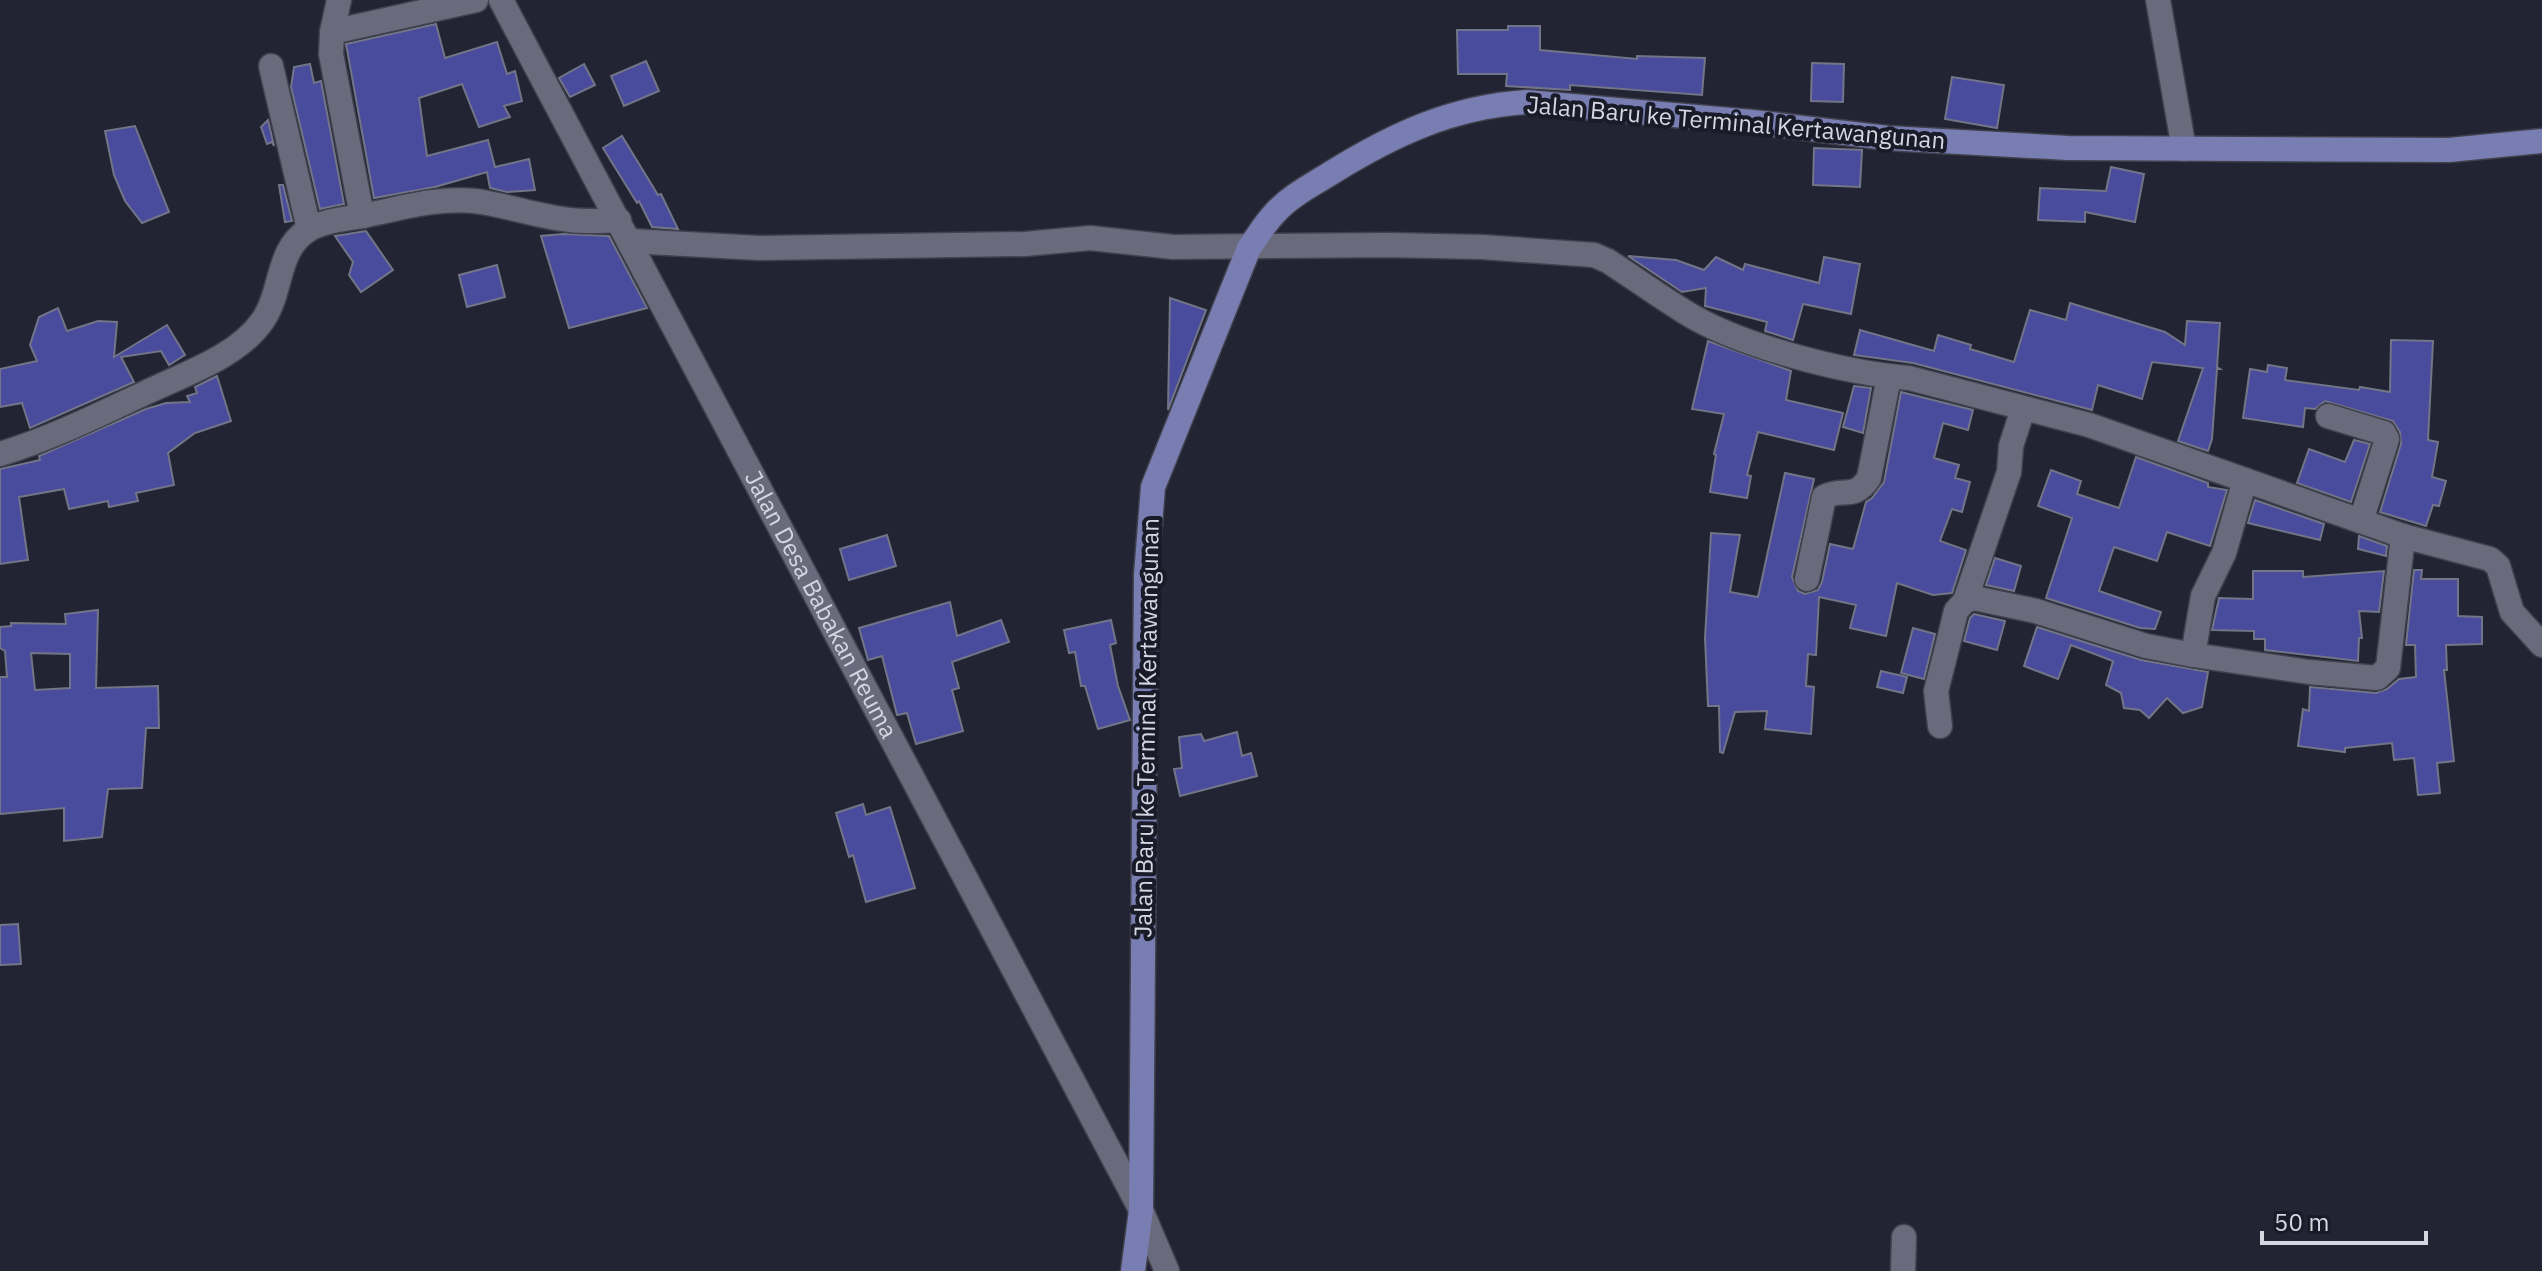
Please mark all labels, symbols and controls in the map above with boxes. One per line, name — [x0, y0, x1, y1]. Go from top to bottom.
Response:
street label: Jalan Baru ke Terminal Kertawangunan — [1526, 88, 1947, 156]
street label: Jalan Desa Babakan Reuma — [738, 465, 906, 744]
street label: Jalan Baru ke Terminal Kertawangunan — [1126, 518, 1166, 938]
scale bar — [2262, 1195, 2426, 1245]
text: 50 m — [2274, 1206, 2329, 1238]

